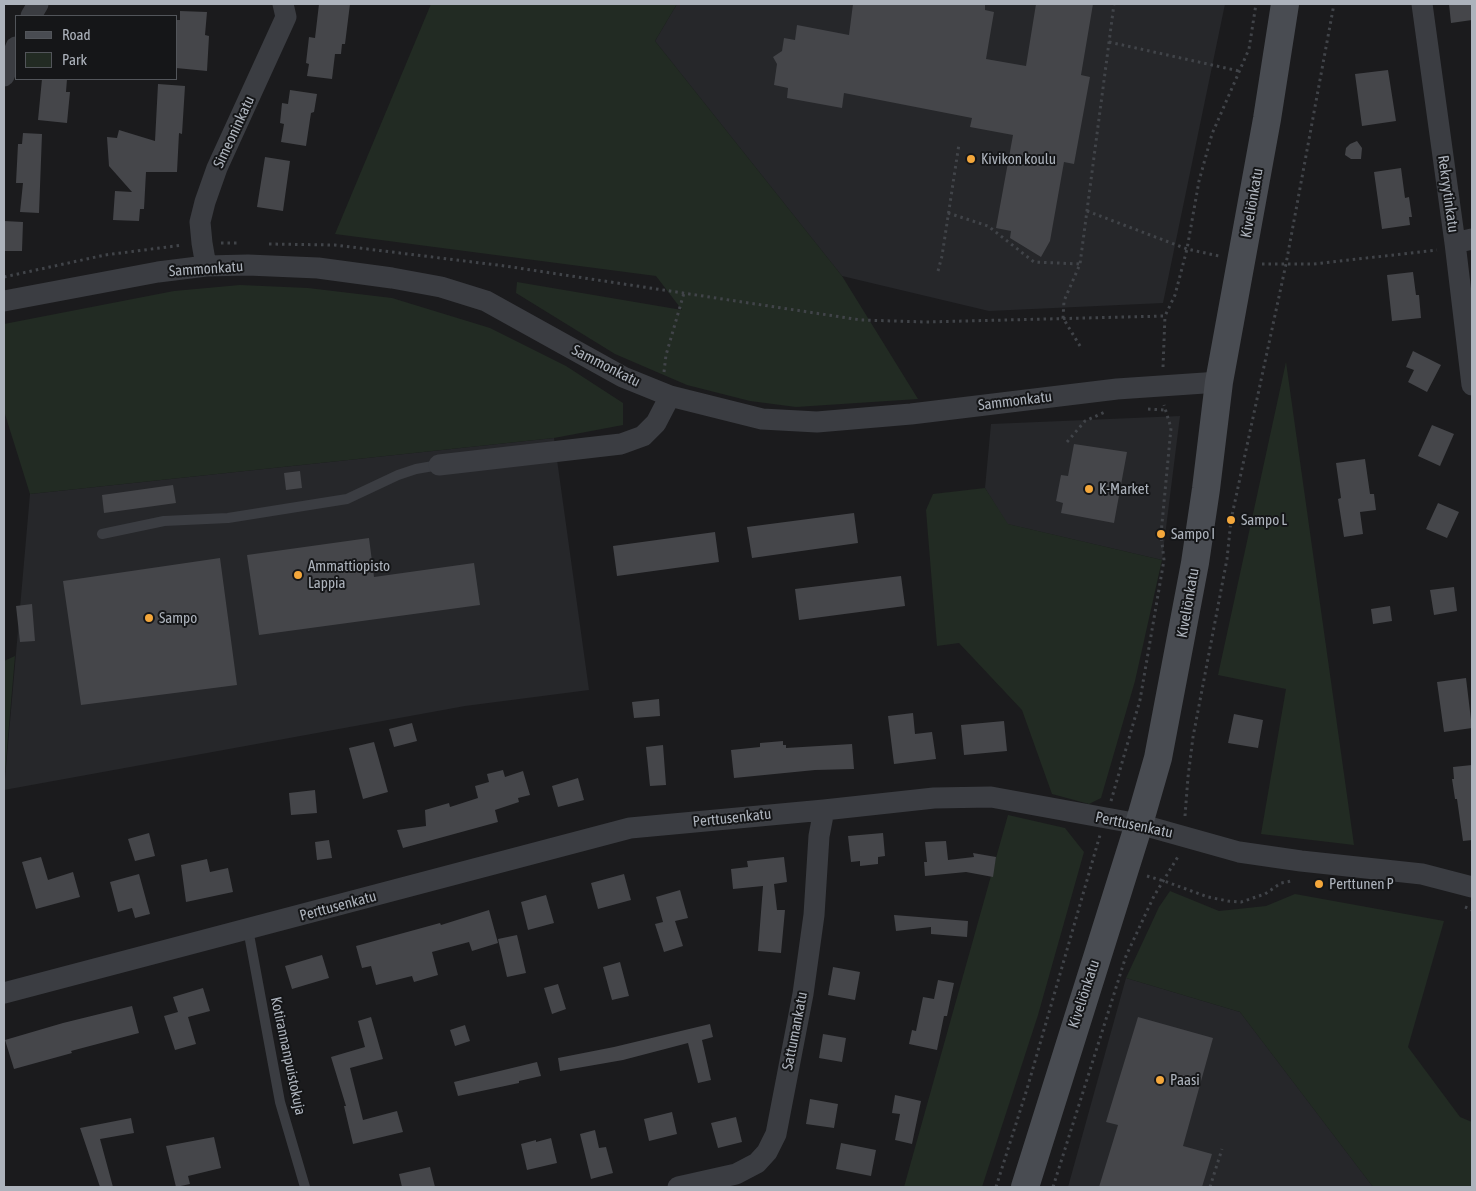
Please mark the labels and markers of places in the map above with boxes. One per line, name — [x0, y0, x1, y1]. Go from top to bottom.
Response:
place label: Kivikon koulu — [981, 150, 1056, 168]
marker: Kivikon koulu — [965, 153, 977, 165]
place label: K-Market — [1099, 480, 1149, 498]
marker: K-Market — [1083, 483, 1095, 495]
place label: Sampo L — [1241, 511, 1287, 529]
marker: Sampo L — [1225, 514, 1237, 526]
place label: Sampo I — [1171, 525, 1215, 543]
marker: Sampo I — [1155, 528, 1167, 540]
place label: Ammattiopisto Lappia — [308, 557, 390, 592]
marker: Ammattiopisto Lappia — [292, 569, 304, 581]
place label: Sampo — [159, 609, 197, 627]
marker: Sampo — [143, 612, 155, 624]
place label: Perttunen P — [1329, 875, 1394, 893]
marker: Perttunen P — [1313, 878, 1325, 890]
place label: Paasi — [1170, 1071, 1200, 1089]
marker: Paasi — [1154, 1074, 1166, 1086]

